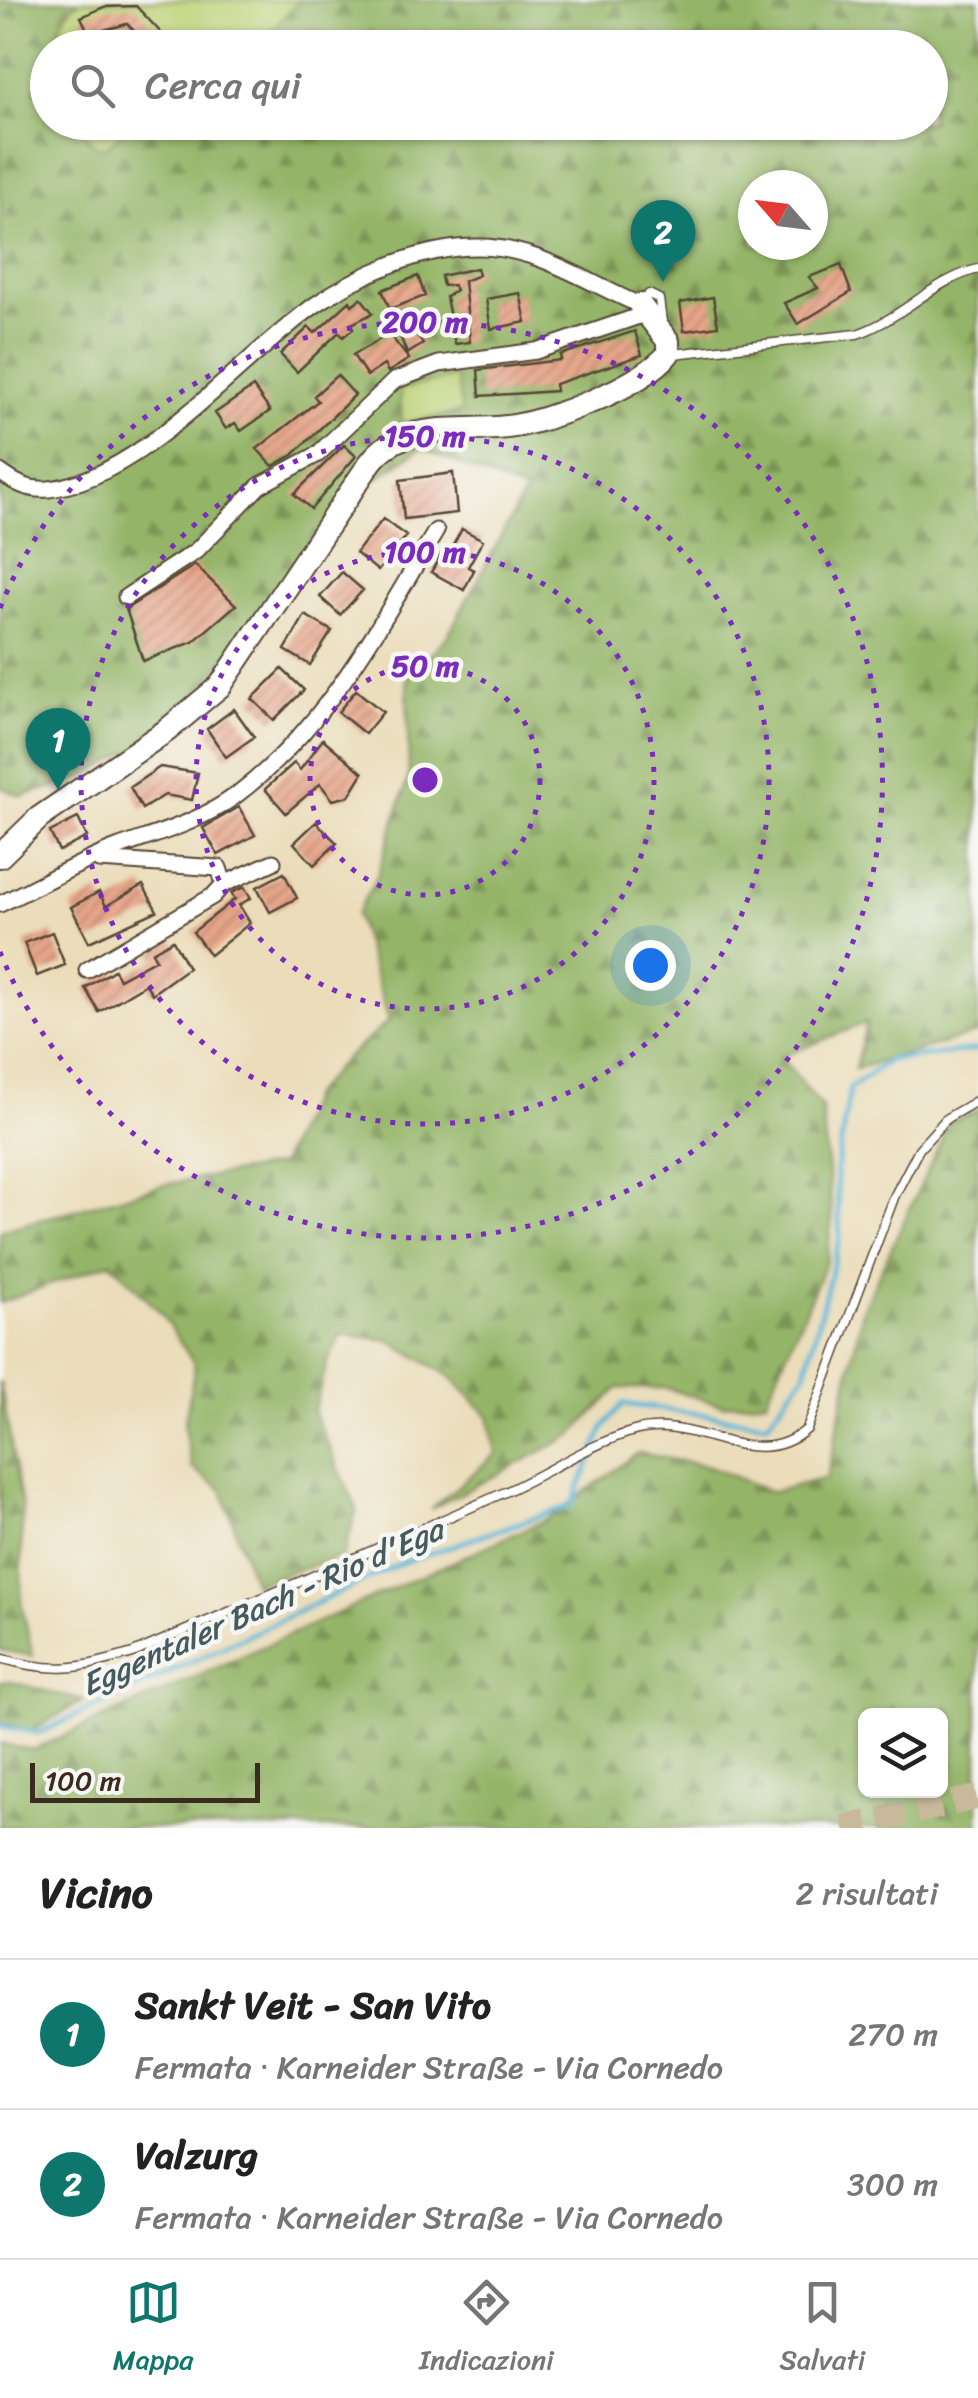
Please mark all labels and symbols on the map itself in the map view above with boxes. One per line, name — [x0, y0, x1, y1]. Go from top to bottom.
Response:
north arrow — [738, 170, 828, 260]
pin: 2 — [630, 200, 696, 282]
text: 200 m — [382, 295, 468, 349]
text: 150 m — [385, 409, 466, 463]
text: 100 m — [384, 525, 466, 579]
text: 50 m — [391, 639, 459, 693]
pin: 1 — [26, 708, 90, 790]
centre of rings — [407, 762, 443, 798]
your location — [625, 940, 676, 991]
water label: Eggentaler Bach - Rio d'Ega — [71, 1500, 455, 1713]
scale bar — [30, 1758, 260, 1802]

